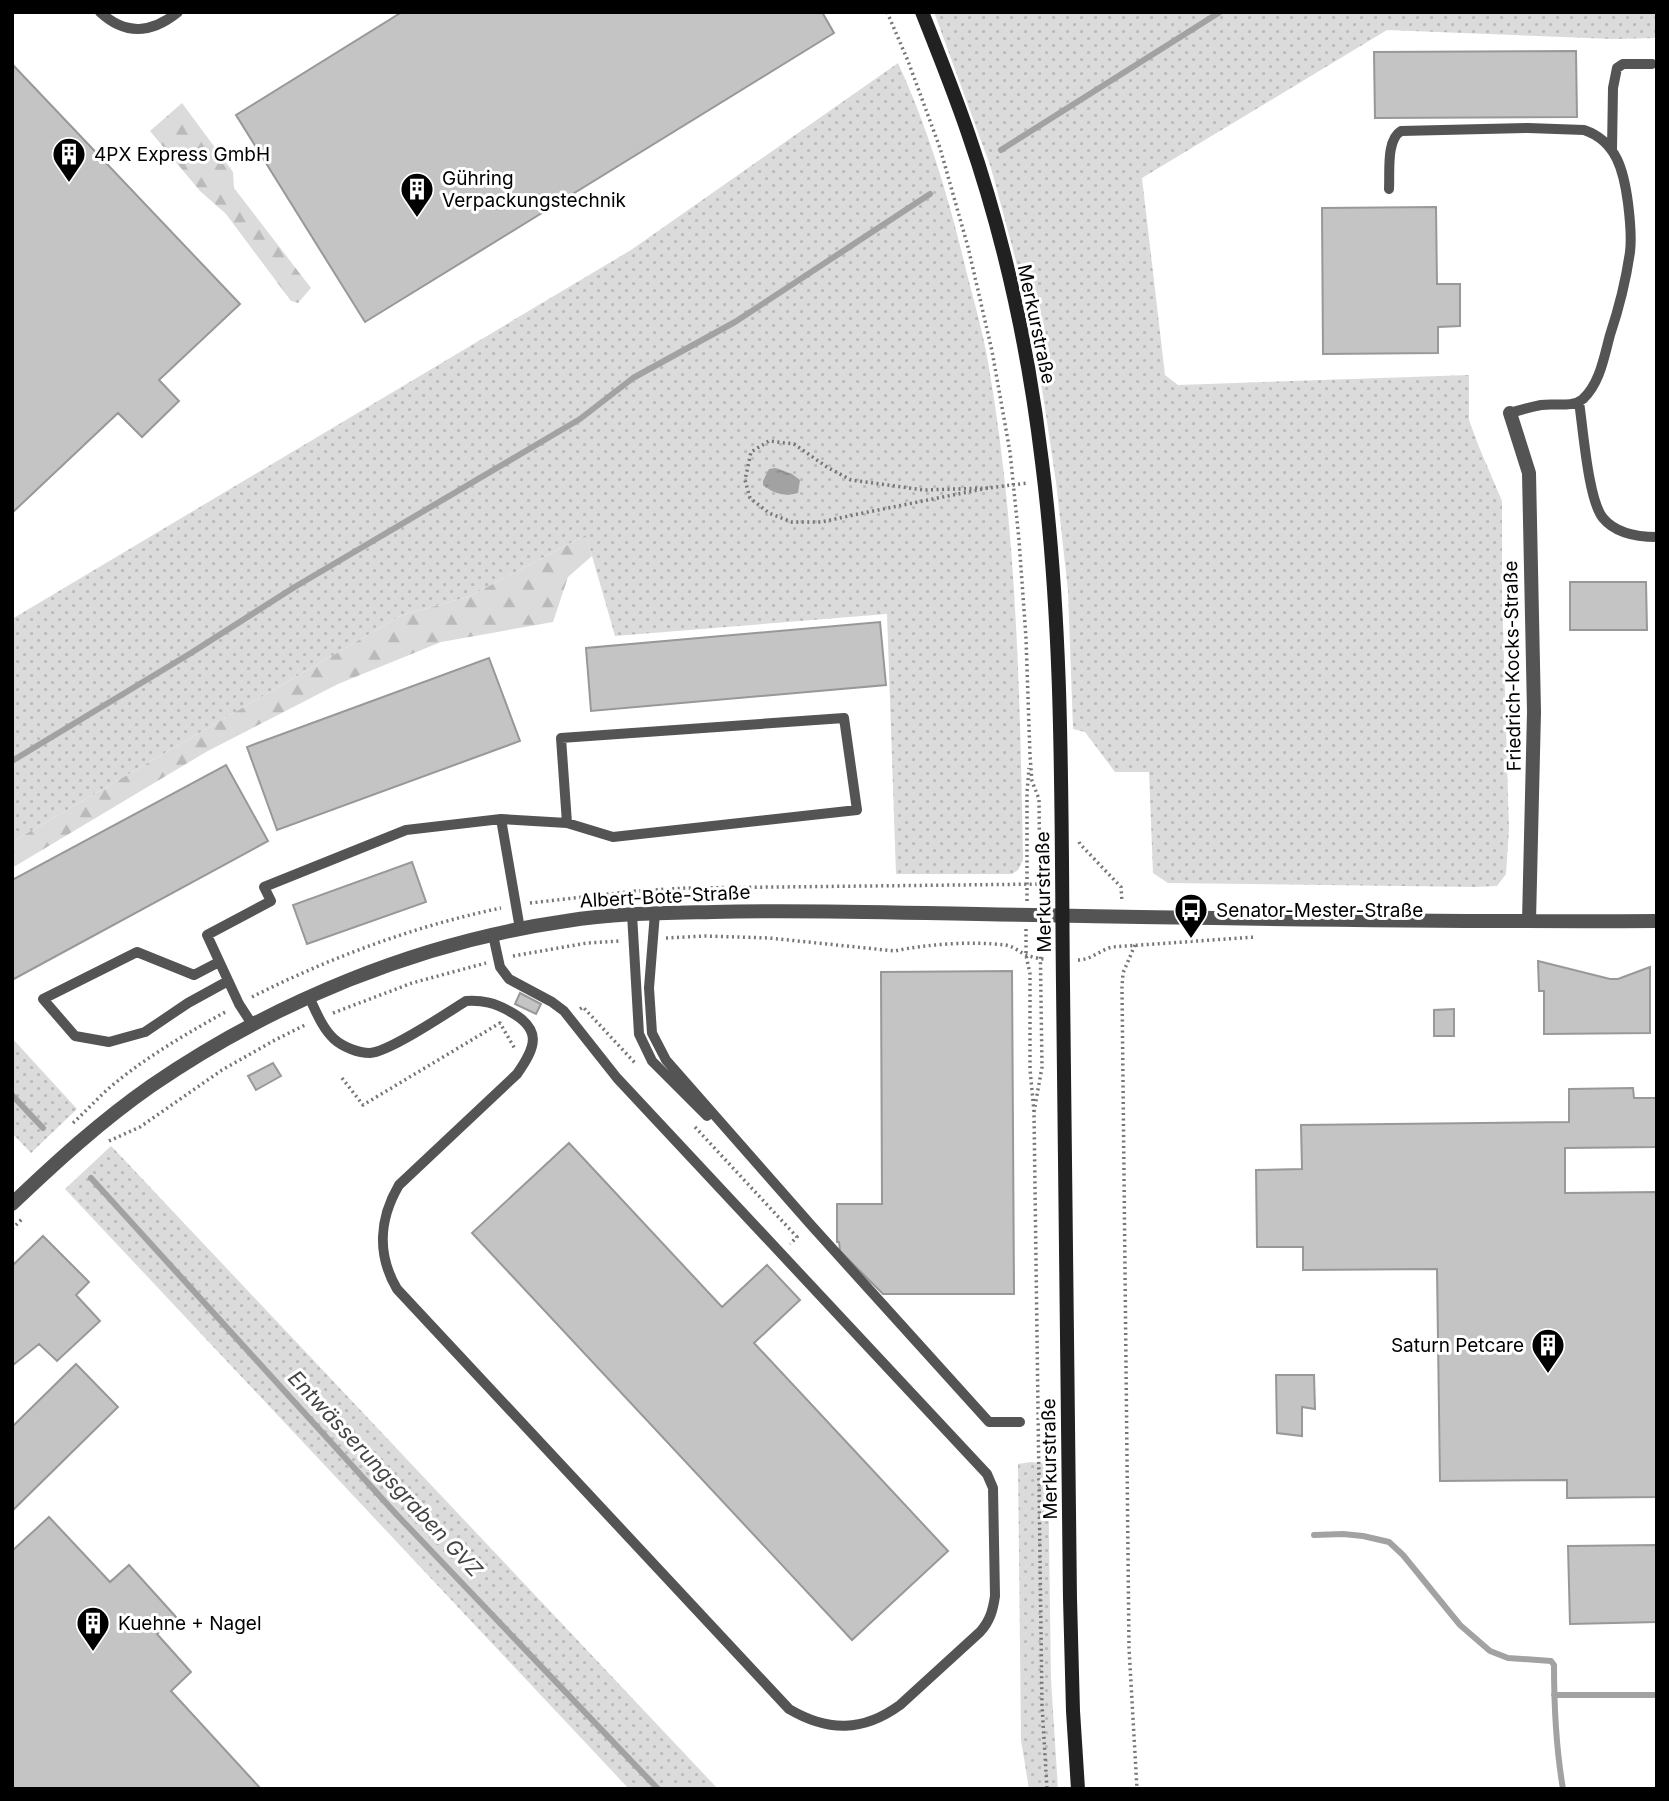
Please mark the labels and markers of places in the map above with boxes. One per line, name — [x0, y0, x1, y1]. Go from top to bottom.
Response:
building icon: 4PX Express GmbH — [50, 135, 88, 184]
place label: 4PX Express GmbH — [94, 143, 270, 166]
place label: Gühring Verpackungstechnik — [442, 167, 627, 212]
building icon: Gühring Verpackungstechnik — [398, 170, 436, 219]
bus stop icon: Senator-Mester-Straße — [1172, 891, 1210, 940]
place label: Senator-Mester-Straße — [1216, 899, 1423, 922]
building icon: Saturn Petcare — [1529, 1326, 1567, 1375]
place label: Saturn Petcare — [1391, 1334, 1524, 1357]
building icon: Kuehne + Nagel — [74, 1604, 112, 1653]
place label: Kuehne + Nagel — [118, 1612, 262, 1635]

